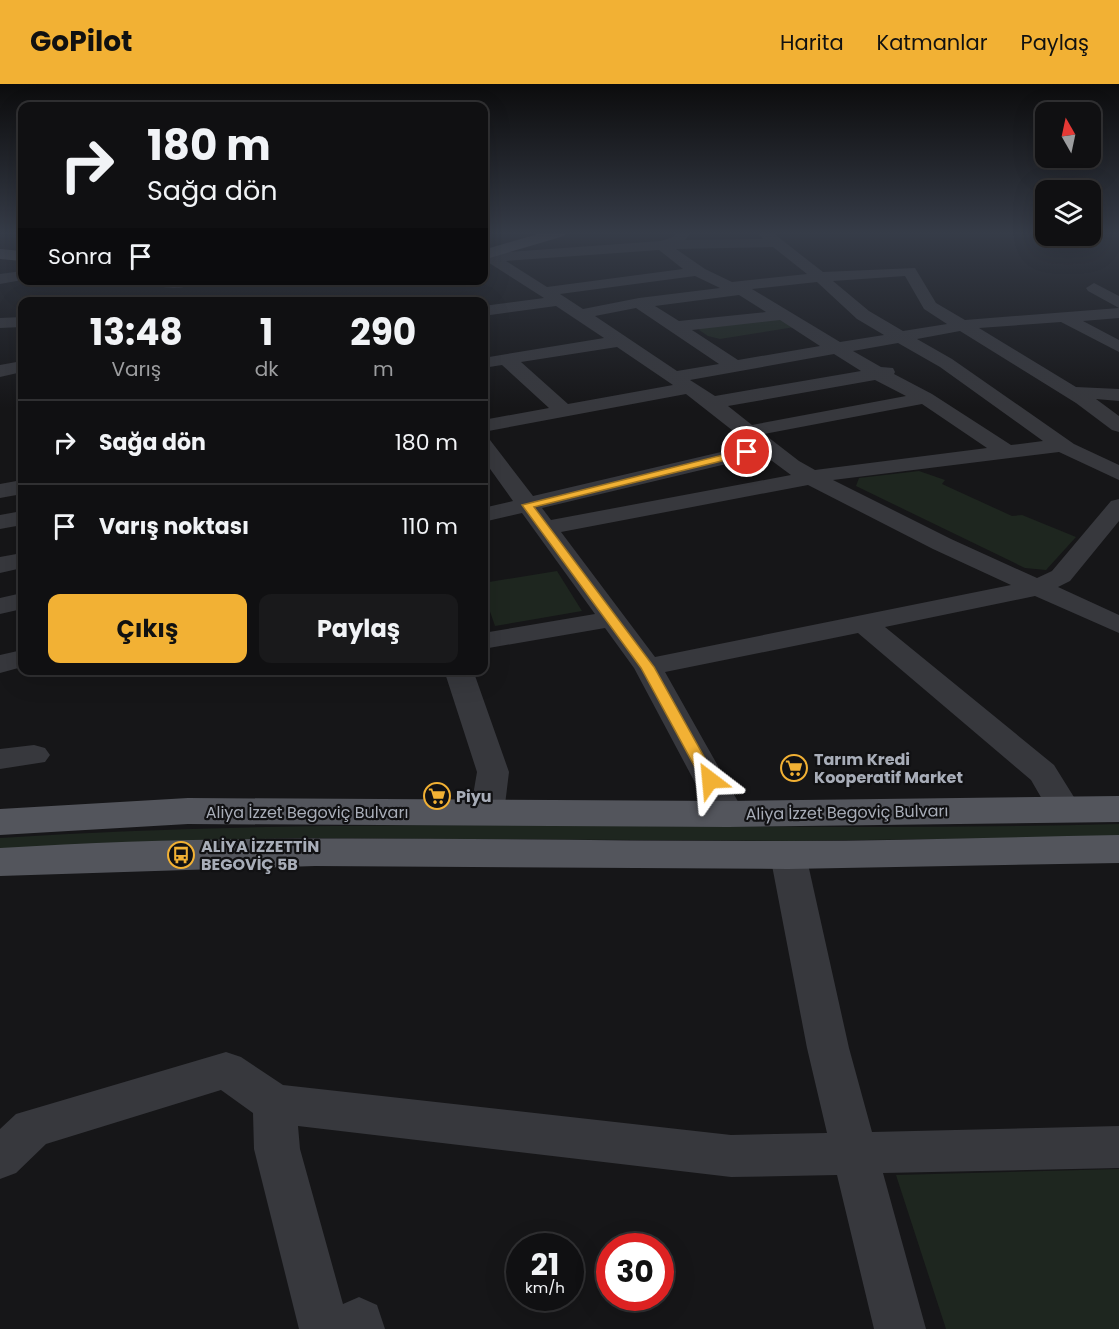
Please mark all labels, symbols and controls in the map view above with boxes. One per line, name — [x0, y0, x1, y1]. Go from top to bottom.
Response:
text: GoPilot — [30, 22, 132, 61]
text: Harita — [780, 28, 844, 57]
text: Katmanlar — [877, 28, 987, 57]
text: Paylaş — [1020, 28, 1089, 57]
north arrow — [1035, 102, 1101, 168]
map controls — [1035, 102, 1101, 246]
text: 180 m — [147, 116, 271, 175]
icon: right — [48, 126, 126, 204]
text: Sağa dön — [147, 172, 278, 209]
button: layers — [1035, 180, 1101, 246]
icon: arrive — [124, 240, 157, 273]
text: Sonra — [48, 241, 112, 272]
text: 13:48 — [90, 307, 183, 358]
text: 1 — [260, 307, 273, 358]
text: 290 — [350, 307, 416, 358]
text: Varış — [111, 355, 161, 383]
text: dk — [255, 355, 278, 383]
text: m — [373, 355, 394, 383]
icon: right — [48, 426, 81, 459]
pin — [721, 426, 772, 477]
text: Sağa dön — [99, 427, 206, 458]
text: 180 m — [395, 427, 458, 458]
icon: arrive — [730, 435, 763, 468]
icon: arrive — [48, 510, 81, 543]
text: Varış noktası — [99, 511, 249, 542]
text: 110 m — [402, 511, 458, 542]
button: Çıkış — [48, 594, 247, 663]
button: Paylaş — [259, 594, 458, 663]
position arrow — [678, 748, 742, 812]
place label: Tarım Kredi Kooperatif Market — [814, 748, 963, 789]
supermarket icon: Tarım Kredi Kooperatif Market — [779, 753, 809, 783]
supermarket icon: Piyu — [422, 781, 452, 811]
place label: Piyu — [456, 785, 492, 808]
street label: Aliya İzzet Begoviç Bulvarı — [746, 799, 949, 826]
street label: Aliya İzzet Begoviç Bulvarı — [206, 801, 408, 824]
place label: ALİYA İZZETTİN BEGOVİÇ 5B — [201, 835, 319, 876]
bus stop icon: ALİYA İZZETTİN BEGOVİÇ 5B — [166, 840, 196, 870]
speed limit sign: 30 — [596, 1233, 674, 1311]
text: 21 — [531, 1243, 559, 1286]
text: km/h — [525, 1277, 565, 1298]

